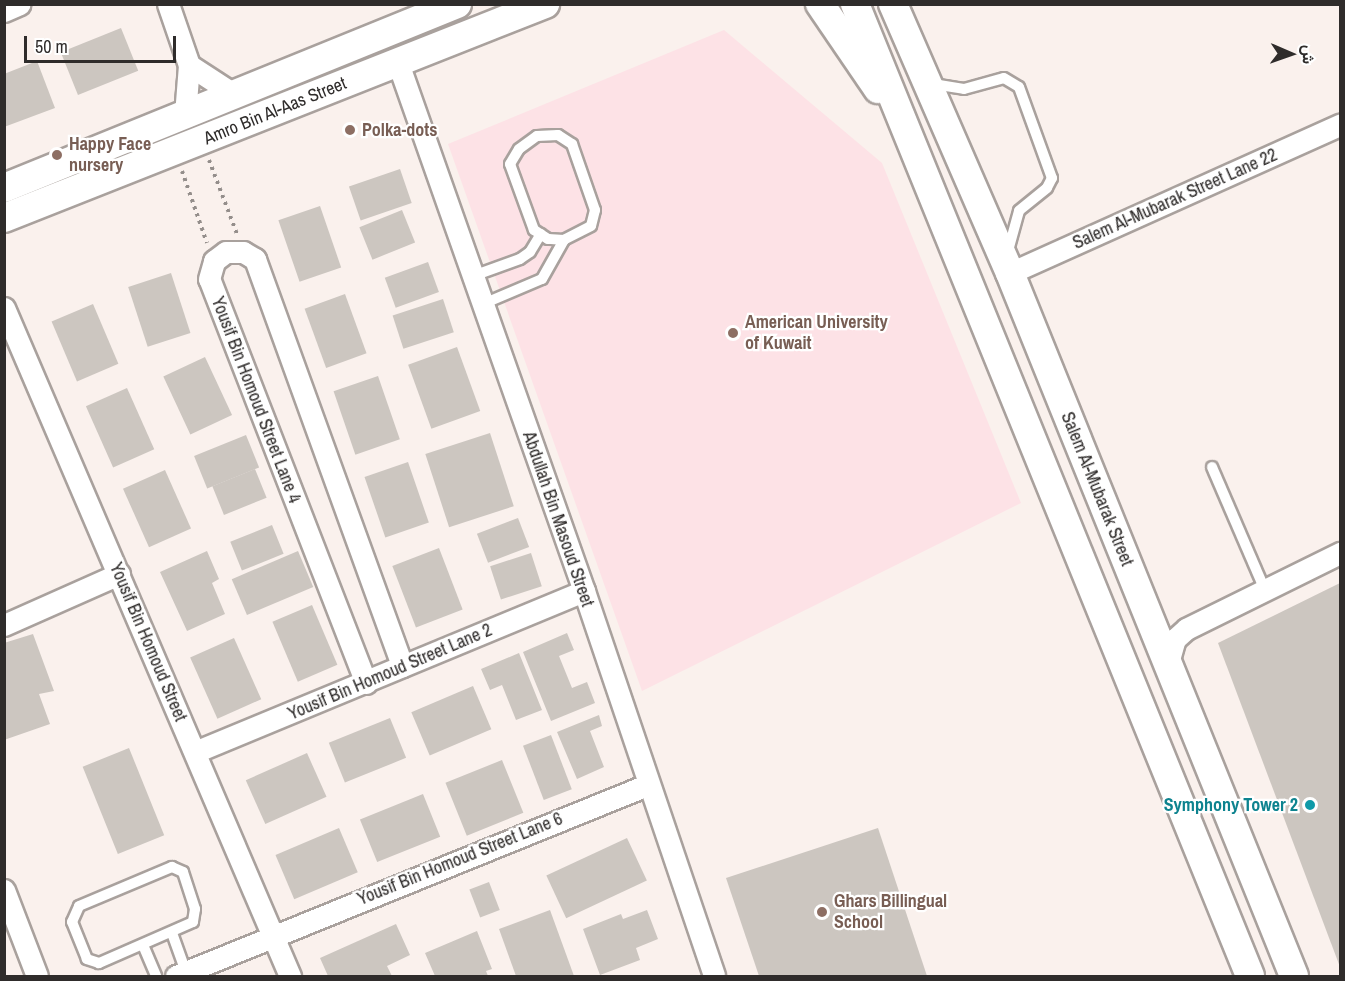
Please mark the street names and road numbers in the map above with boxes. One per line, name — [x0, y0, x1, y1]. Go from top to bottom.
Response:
street label: Amro Bin Al-Aas Street — [200, 72, 350, 150]
street label: Salem Al-Mubarak Street Lane 22 — [1069, 144, 1281, 254]
street label: Yousif Bin Homoud Street Lane 4 — [207, 294, 305, 506]
street label: Salem Al-Mubarak Street — [1056, 409, 1138, 569]
street label: Abdullah Bin Masoud Street — [518, 429, 598, 609]
street label: Yousif Bin Homoud Street — [105, 559, 191, 725]
street label: Yousif Bin Homoud Street Lane 2 — [285, 619, 495, 725]
street label: Yousif Bin Homoud Street Lane 6 — [354, 808, 566, 910]

